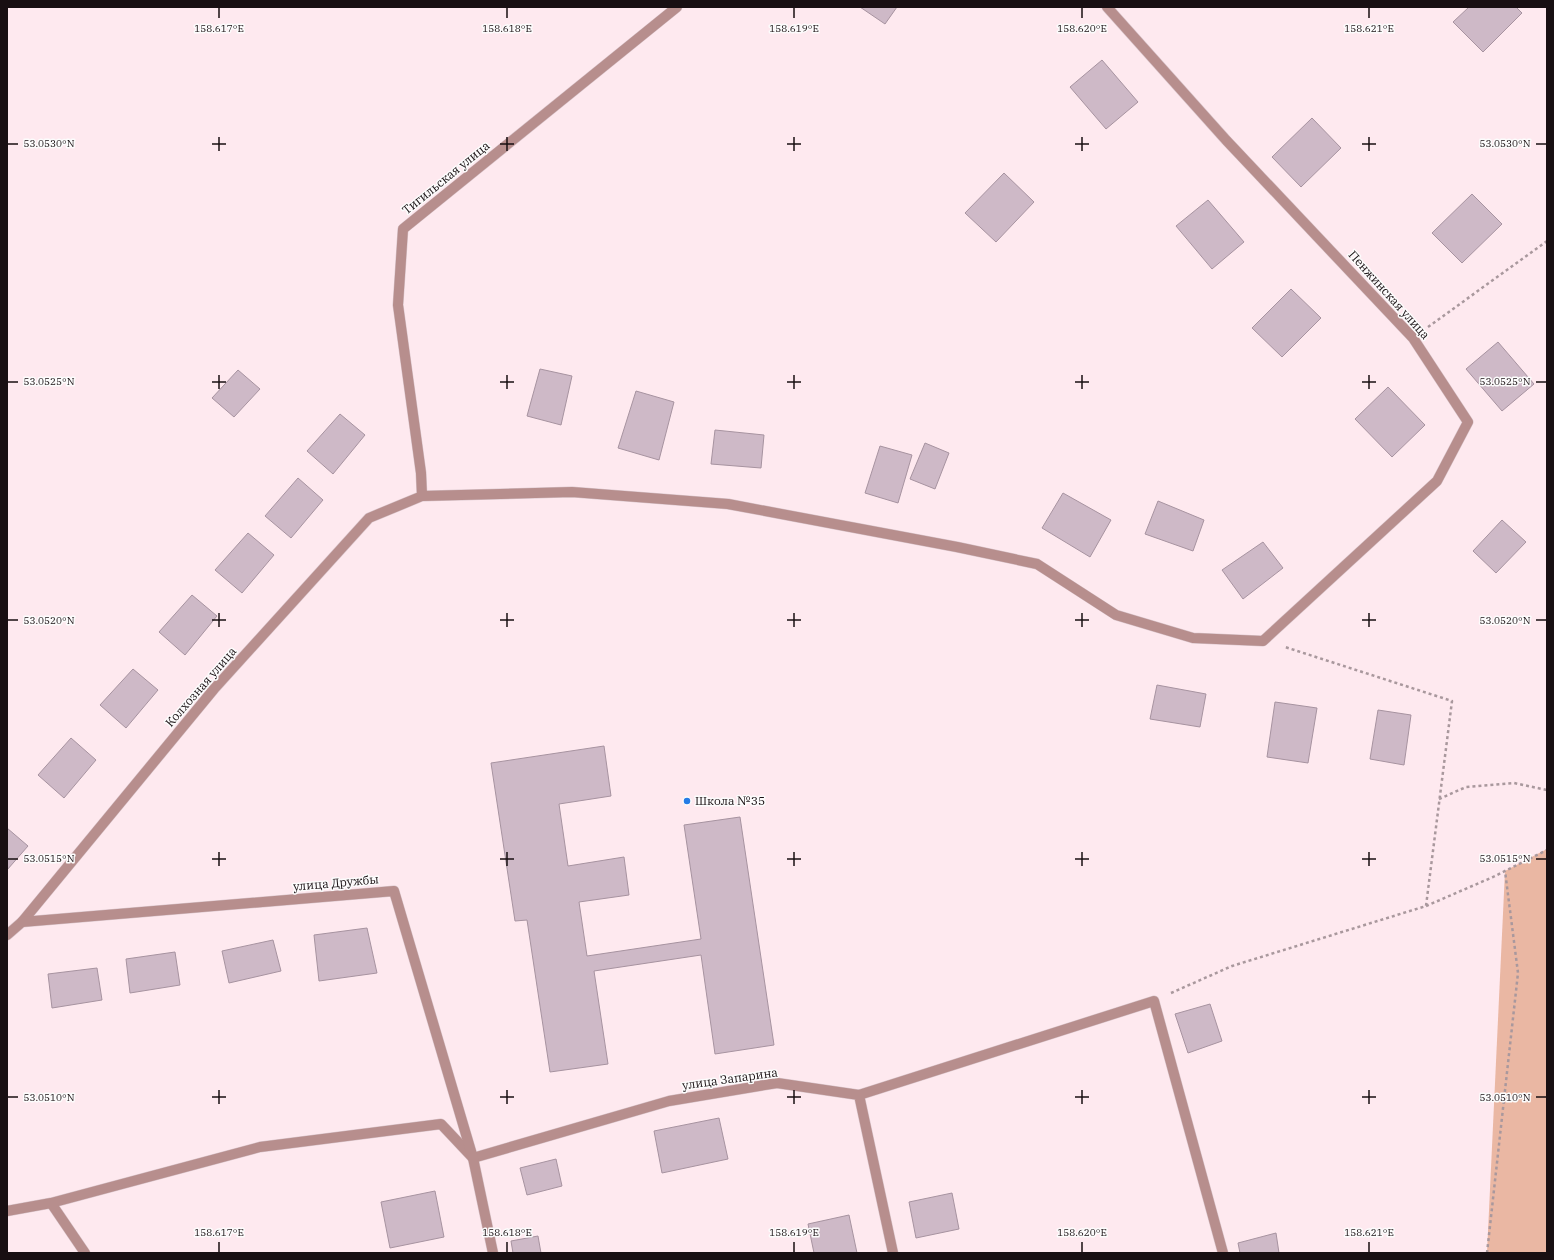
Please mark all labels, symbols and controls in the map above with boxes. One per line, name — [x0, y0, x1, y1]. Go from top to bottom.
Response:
text: 158.617°E — [194, 22, 244, 35]
text: 158.618°E — [482, 22, 532, 35]
text: 158.619°E — [769, 22, 819, 35]
text: 158.620°E — [1057, 22, 1107, 35]
text: 158.621°E — [1344, 22, 1394, 35]
text: 53.0530°N — [23, 137, 75, 150]
street label: Тигильская улица — [399, 137, 493, 217]
text: 53.0530°N — [1479, 137, 1531, 150]
street label: Пенжинская улица — [1346, 247, 1433, 342]
text: 53.0525°N — [23, 375, 75, 388]
text: 53.0525°N — [1479, 375, 1531, 388]
text: 53.0520°N — [23, 614, 75, 627]
text: 53.0520°N — [1479, 614, 1531, 627]
street label: Колхозная улица — [162, 643, 240, 730]
place label: Школа №35 — [695, 793, 765, 808]
marker: Школа №35 — [682, 796, 692, 806]
text: 53.0515°N — [23, 852, 75, 865]
text: 53.0515°N — [1479, 852, 1531, 865]
street label: улица Дружбы — [292, 871, 380, 894]
street label: улица Запарина — [681, 1064, 779, 1093]
text: 53.0510°N — [23, 1091, 75, 1104]
text: 53.0510°N — [1479, 1091, 1531, 1104]
text: 158.617°E — [194, 1226, 244, 1239]
text: 158.618°E — [482, 1226, 532, 1239]
text: 158.619°E — [769, 1226, 819, 1239]
text: 158.620°E — [1057, 1226, 1107, 1239]
text: 158.621°E — [1344, 1226, 1394, 1239]

